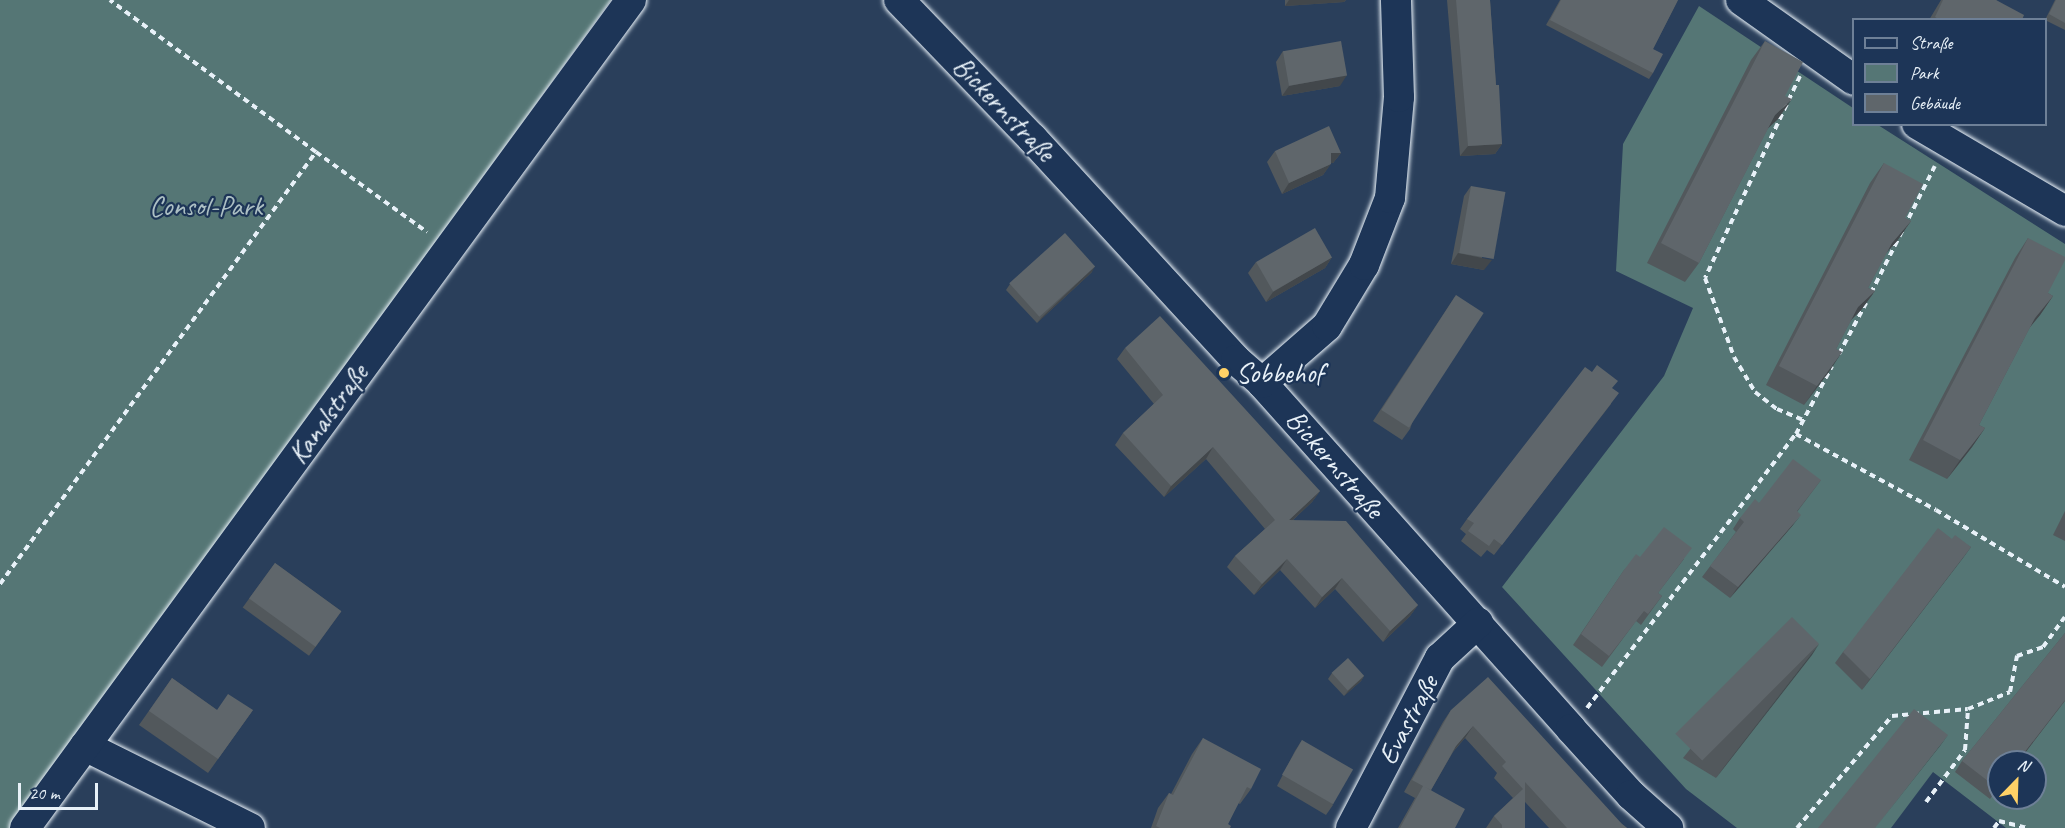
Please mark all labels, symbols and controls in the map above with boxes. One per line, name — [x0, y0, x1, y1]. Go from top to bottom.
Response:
legend — [1852, 18, 2047, 126]
text: Straße — [1910, 32, 1952, 54]
street label: Bickernstraße — [946, 50, 1062, 168]
text: Park — [1910, 62, 1939, 84]
text: Gebäude — [1910, 92, 1960, 114]
park label: Consol-Park — [149, 189, 263, 223]
place label: Sobbehof — [1236, 356, 1323, 390]
street label: Kanalstraße — [281, 358, 375, 470]
marker: Sobbehof — [1217, 366, 1231, 380]
street label: Bickernstraße — [1279, 403, 1391, 525]
street label: Evastraße — [1371, 670, 1445, 770]
north arrow — [1987, 750, 2047, 810]
text: N — [2015, 754, 2032, 776]
scale bar — [21, 771, 100, 809]
text: 20 m — [29, 782, 60, 804]

